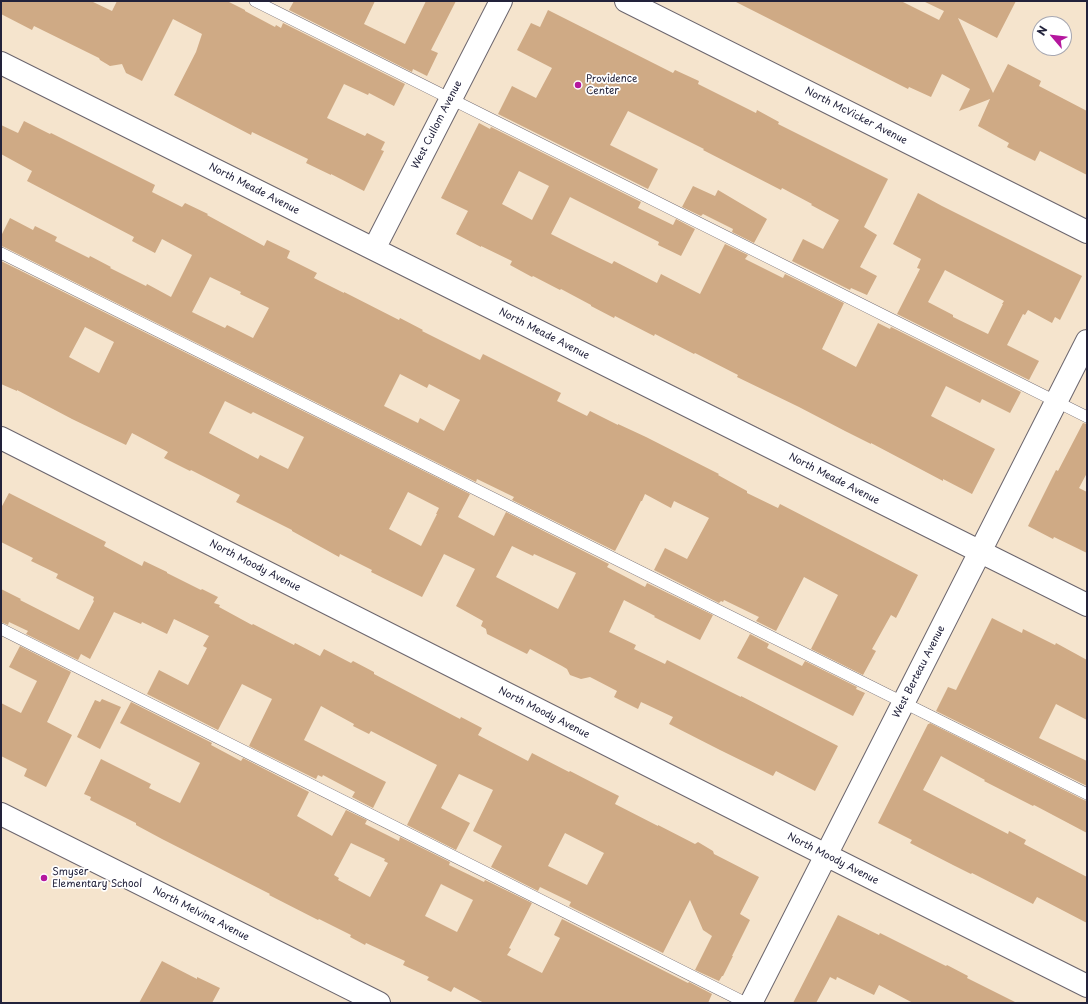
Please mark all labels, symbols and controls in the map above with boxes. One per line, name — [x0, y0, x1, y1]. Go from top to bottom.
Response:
north arrow — [1032, 16, 1072, 56]
text: N — [1032, 23, 1051, 38]
place label: Providence Center — [586, 73, 637, 96]
street label: West Cullom Avenue — [409, 79, 465, 171]
marker: Providence Center — [573, 80, 583, 90]
street label: North McVicker Avenue — [803, 85, 909, 147]
street label: North Meade Avenue — [207, 161, 301, 217]
street label: North Meade Avenue — [497, 306, 591, 362]
street label: North Meade Avenue — [787, 451, 881, 507]
street label: North Moody Avenue — [207, 538, 303, 594]
street label: West Berteau Avenue — [890, 624, 948, 720]
street label: North Moody Avenue — [496, 685, 592, 741]
street label: North Moody Avenue — [785, 831, 881, 887]
place label: Smyser Elementary School — [52, 866, 142, 890]
marker: Smyser Elementary School — [39, 873, 49, 883]
street label: North Melvina Avenue — [151, 884, 251, 944]

